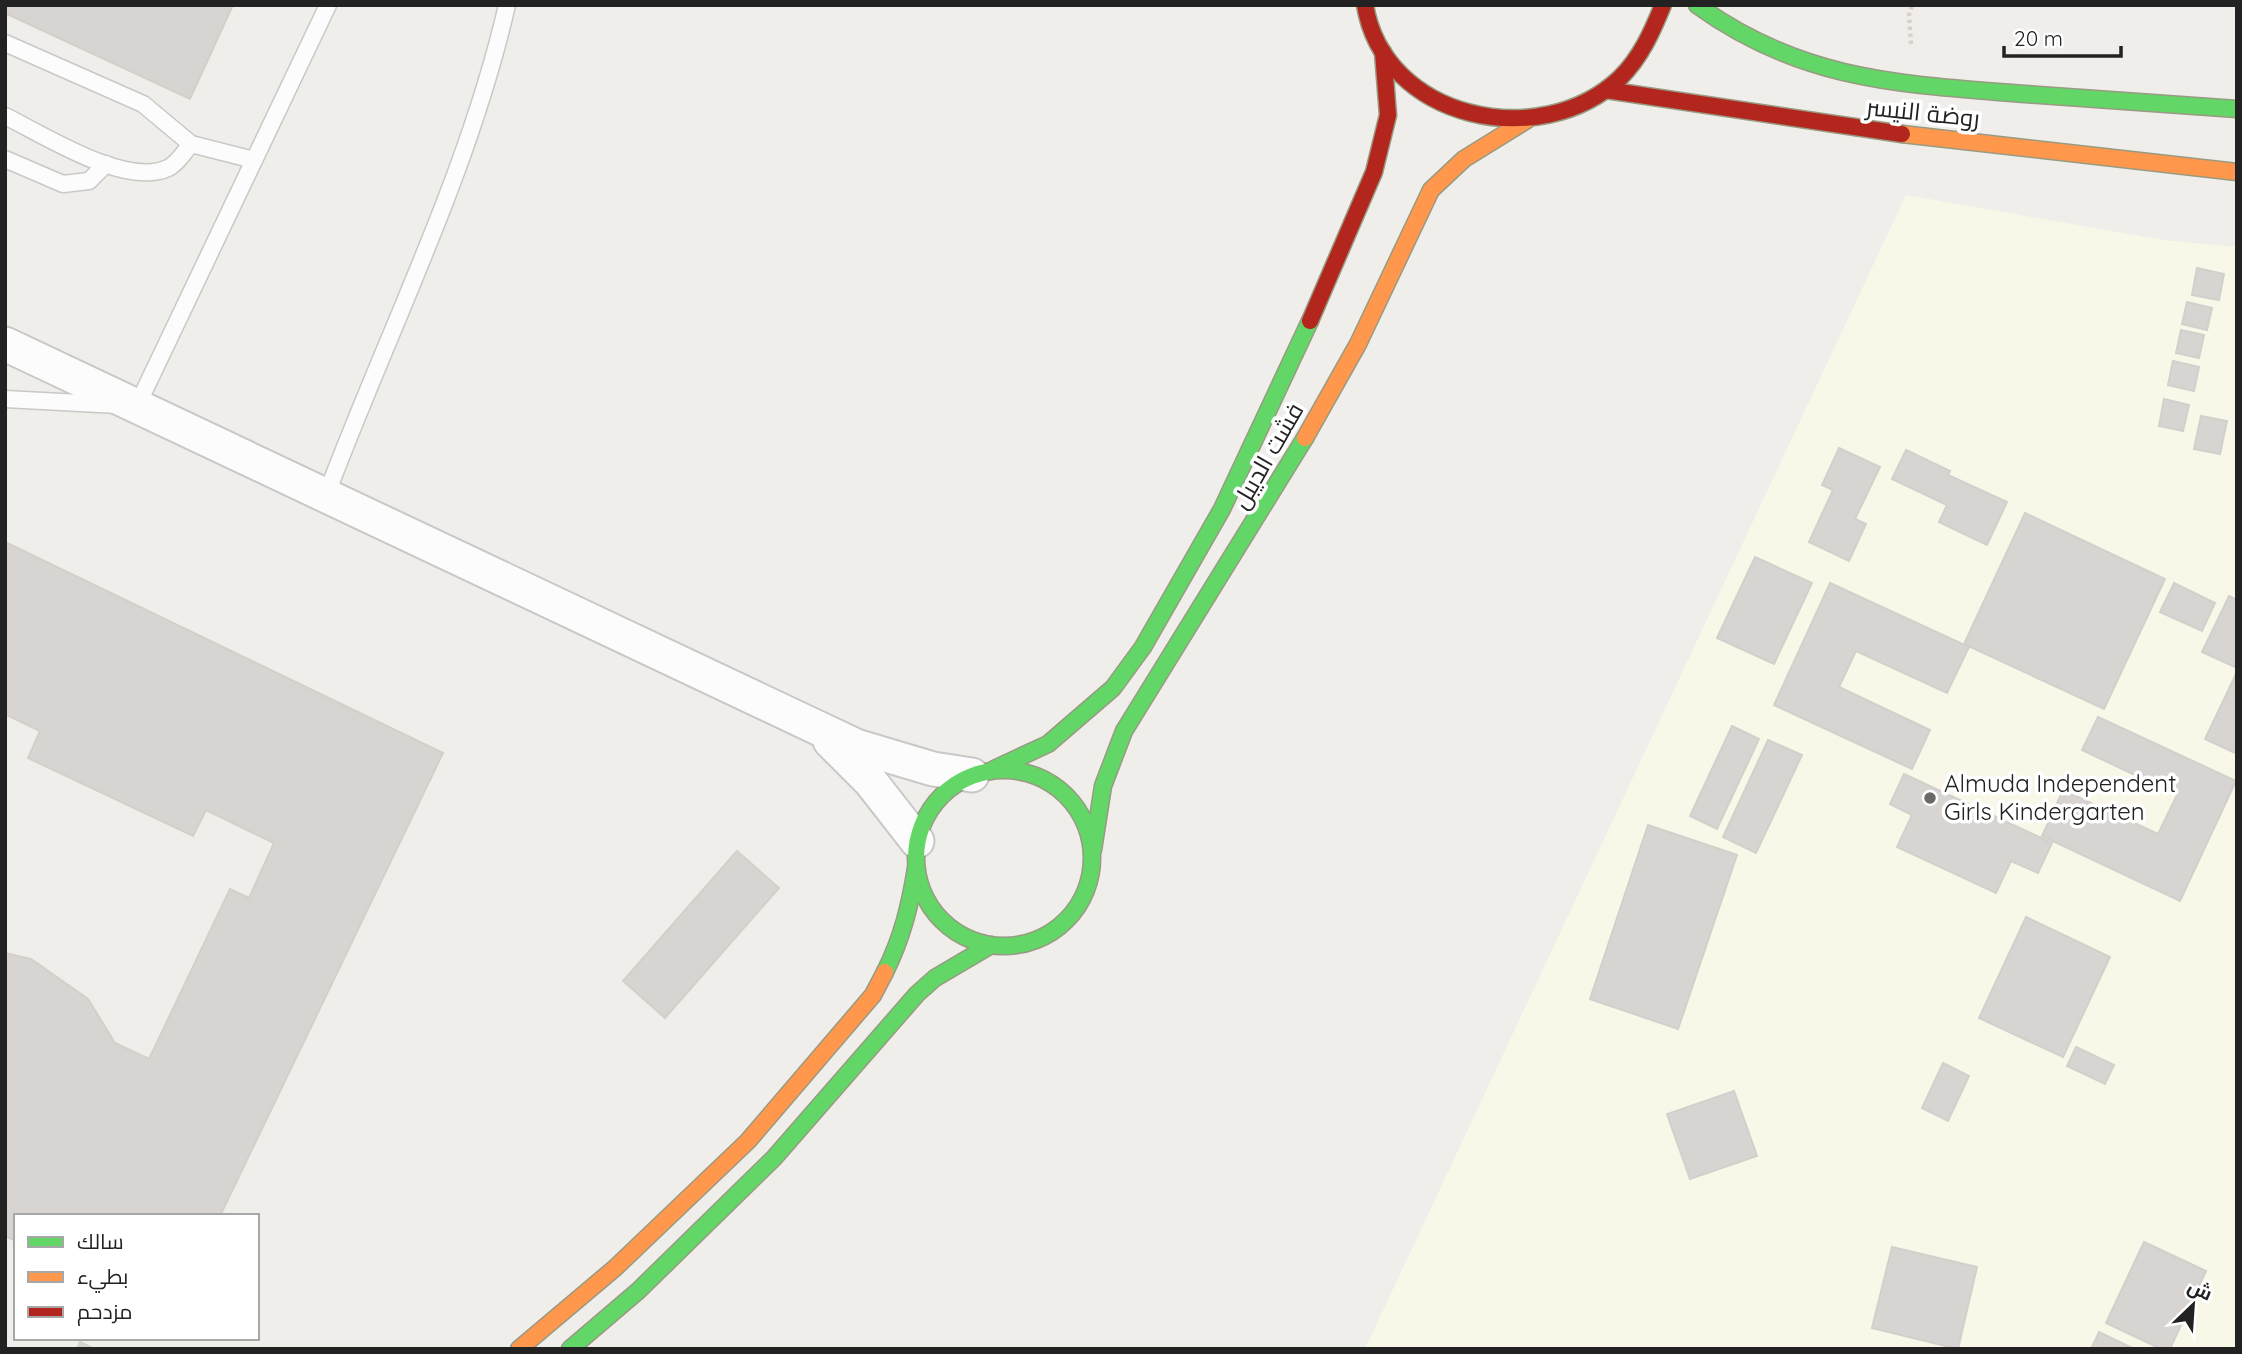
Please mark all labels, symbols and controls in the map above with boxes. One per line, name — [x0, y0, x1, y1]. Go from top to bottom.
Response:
scale bar — [2004, 14, 2121, 58]
text: 20 m — [2014, 25, 2063, 51]
street label: روضة النيسر — [1863, 91, 1981, 133]
street label: فشت الديبل — [1225, 397, 1310, 514]
place label: Almuda Independent Girls Kindergarten — [1944, 768, 2176, 826]
marker: Almuda Independent Girls Kindergarten — [1922, 790, 1938, 806]
legend — [14, 1214, 259, 1340]
text: سالك — [77, 1228, 124, 1254]
text: بطيء — [77, 1263, 128, 1293]
north arrow — [2158, 1270, 2228, 1340]
text: ش — [2184, 1274, 2216, 1306]
text: مزدحم — [77, 1298, 132, 1326]

